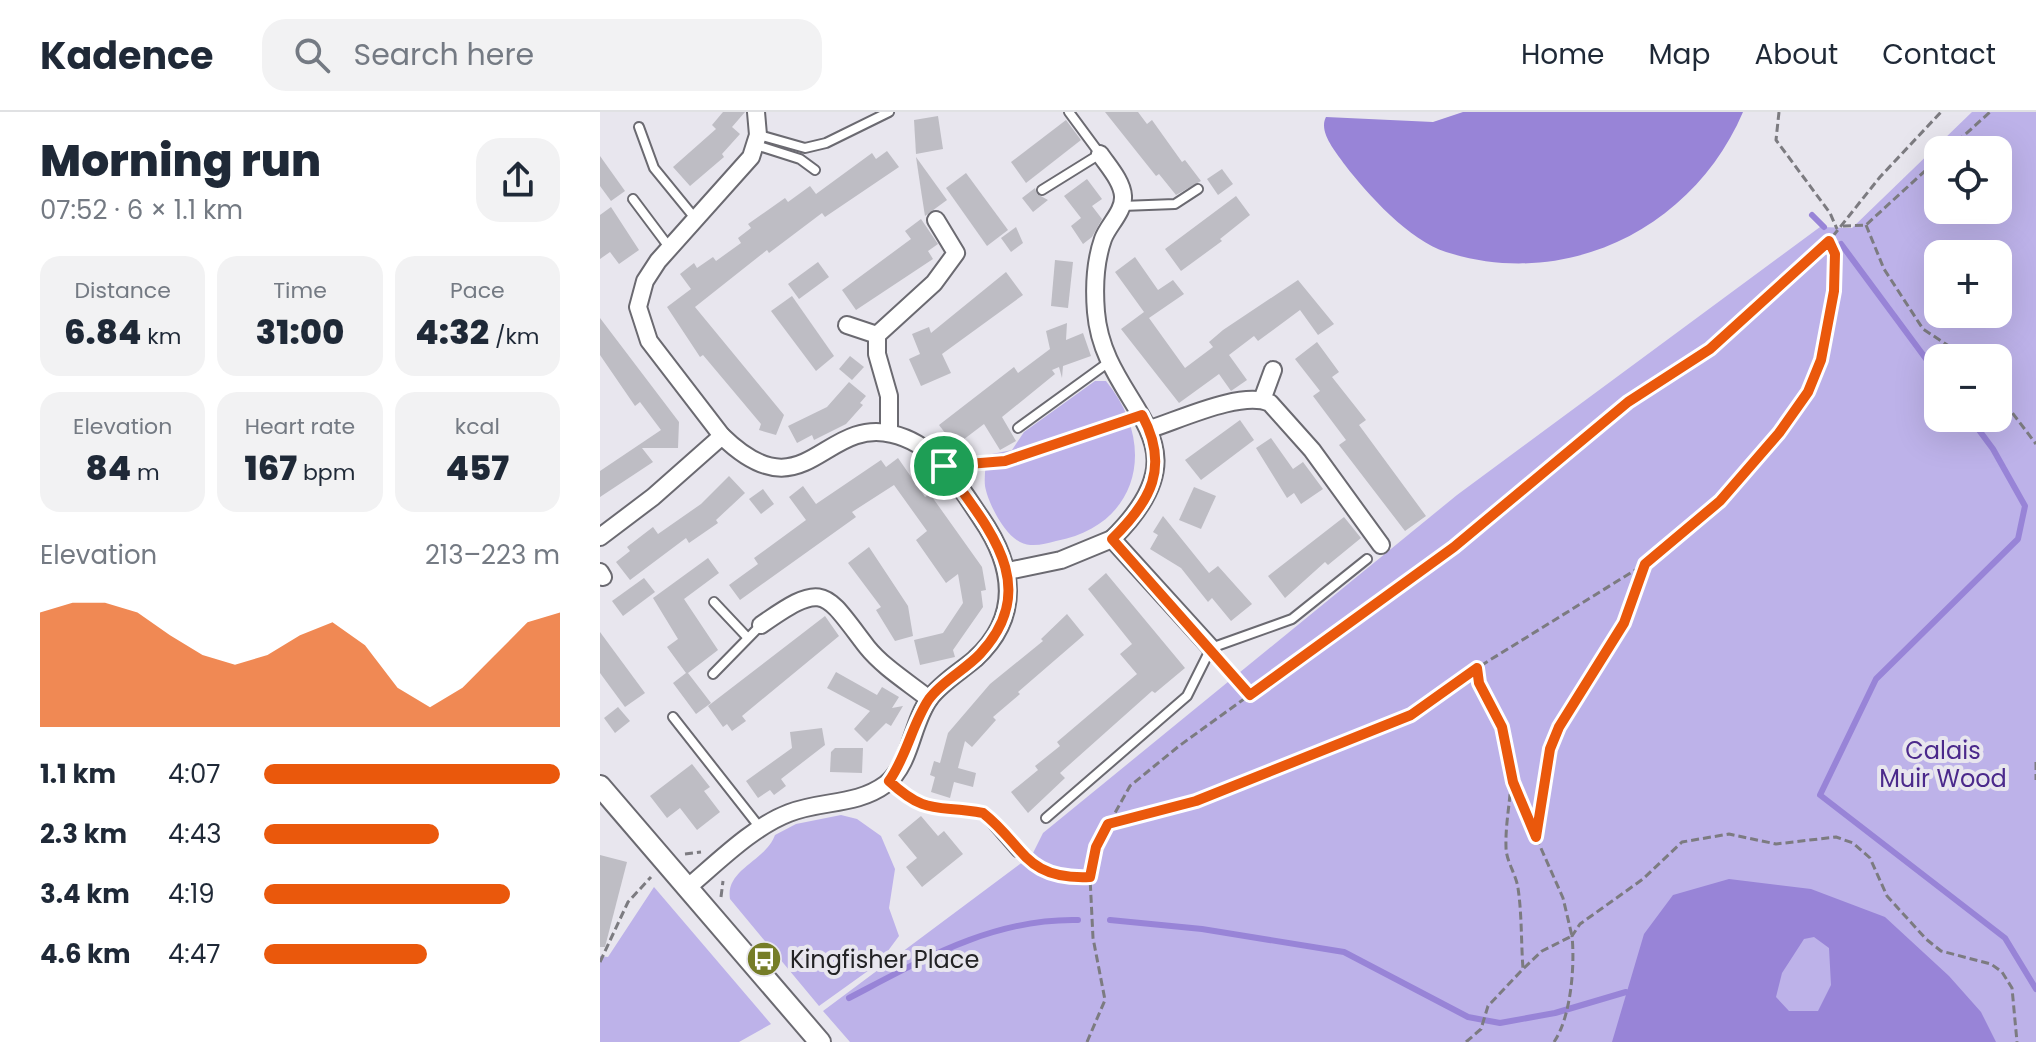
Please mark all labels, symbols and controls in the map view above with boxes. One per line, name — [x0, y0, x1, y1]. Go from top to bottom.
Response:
search box — [262, 19, 822, 91]
text: Kadence — [40, 29, 214, 82]
icon: search — [290, 33, 334, 77]
text: Search here — [354, 33, 534, 76]
text: Home — [1521, 35, 1604, 74]
text: Map — [1648, 35, 1710, 74]
text: About — [1754, 35, 1838, 74]
text: Contact — [1882, 35, 1996, 74]
text: Morning run — [40, 130, 321, 191]
map controls — [1924, 136, 2012, 432]
button: locate — [1924, 136, 2012, 224]
button: share — [476, 138, 560, 222]
text: 07:52 · 6 × 1.1 km — [40, 192, 243, 228]
button: + — [1924, 240, 2012, 328]
text: Distance — [74, 275, 171, 306]
text: Time — [273, 275, 327, 306]
text: Pace — [450, 275, 505, 306]
text: 6.84 — [64, 308, 141, 356]
text: 31:00 — [256, 308, 344, 356]
text: 4:32 — [415, 308, 489, 356]
text: km — [141, 321, 181, 352]
text: /km — [489, 321, 539, 352]
button: − — [1924, 344, 2012, 432]
text: Elevation — [73, 411, 172, 442]
text: Heart rate — [245, 411, 355, 442]
text: kcal — [455, 411, 500, 442]
pin — [910, 432, 978, 500]
text: 84 — [86, 444, 131, 492]
text: 167 — [245, 444, 297, 492]
text: 457 — [446, 444, 509, 492]
icon: arrive — [922, 444, 966, 488]
text: m — [131, 457, 160, 488]
text: bpm — [297, 457, 355, 488]
text: Elevation — [40, 537, 157, 573]
text: 213–223 m — [425, 537, 560, 573]
park label: Calais Muir Wood — [1879, 734, 2007, 795]
text: 1.1 km — [40, 756, 116, 792]
text: 4:07 — [168, 756, 220, 792]
text: 2.3 km — [40, 816, 127, 852]
text: 4:43 — [168, 816, 222, 852]
text: 3.4 km — [40, 876, 130, 912]
text: 4:19 — [168, 876, 215, 912]
text: 4.6 km — [40, 936, 131, 972]
text: 4:47 — [168, 936, 220, 972]
bus stop icon: Kingfisher Place — [745, 940, 783, 978]
place label: Kingfisher Place — [790, 943, 979, 976]

